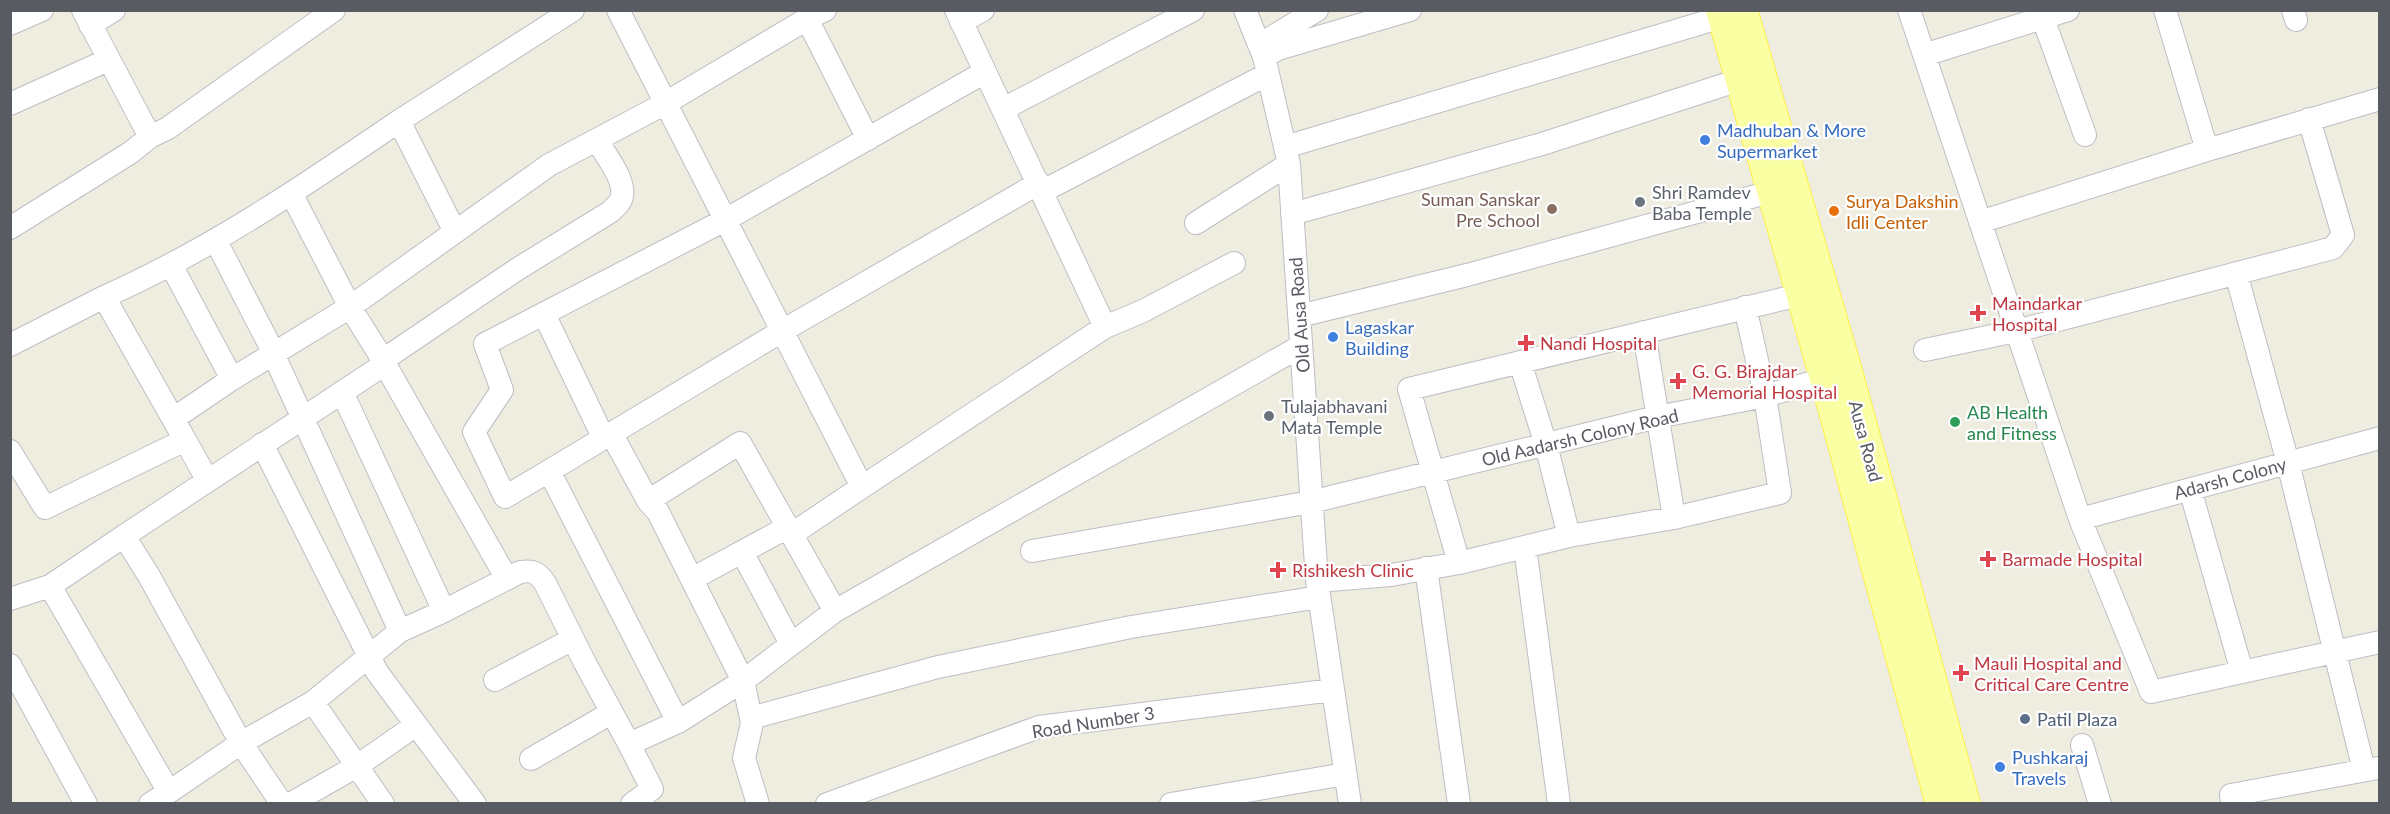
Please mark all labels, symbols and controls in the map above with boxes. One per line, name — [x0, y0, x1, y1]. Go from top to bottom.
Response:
place label: Madhuban & More Supermarket — [1717, 119, 1866, 162]
marker: Madhuban & More Supermarket — [1698, 133, 1712, 147]
place label: Shri Ramdev Baba Temple — [1652, 181, 1752, 224]
place label: Suman Sanskar Pre School — [1421, 188, 1540, 231]
place label: Surya Dakshin Idli Center — [1846, 190, 1959, 233]
marker: Shri Ramdev Baba Temple — [1633, 195, 1647, 209]
marker: Suman Sanskar Pre School — [1545, 202, 1559, 216]
marker: Surya Dakshin Idli Center — [1827, 204, 1841, 218]
street label: Old Ausa Road — [1284, 256, 1314, 374]
place label: Maindarkar Hospital — [1992, 292, 2082, 335]
marker: Maindarkar Hospital — [1969, 304, 1987, 322]
place label: Lagaskar Building — [1345, 316, 1414, 359]
marker: Lagaskar Building — [1326, 330, 1340, 344]
place label: Nandi Hospital — [1540, 332, 1657, 354]
marker: Nandi Hospital — [1517, 334, 1535, 352]
place label: G. G. Birajdar Memorial Hospital — [1692, 360, 1837, 403]
marker: G. G. Birajdar Memorial Hospital — [1669, 372, 1687, 390]
place label: Tulajabhavani Mata Temple — [1281, 395, 1388, 438]
street label: Ausa Road — [1845, 398, 1887, 484]
place label: AB Health and Fitness — [1967, 401, 2057, 444]
street label: Old Aadarsh Colony Road — [1479, 404, 1681, 470]
marker: Tulajabhavani Mata Temple — [1262, 409, 1276, 423]
marker: AB Health and Fitness — [1948, 415, 1962, 429]
street label: Adarsh Colony — [2171, 452, 2289, 504]
place label: Barmade Hospital — [2002, 548, 2142, 570]
marker: Barmade Hospital — [1979, 550, 1997, 568]
place label: Rishikesh Clinic — [1292, 559, 1414, 581]
marker: Rishikesh Clinic — [1269, 561, 1287, 579]
place label: Mauli Hospital and Critical Care Centre — [1974, 652, 2129, 695]
marker: Mauli Hospital and Critical Care Centre — [1952, 664, 1970, 682]
street label: Road Number 3 — [1030, 701, 1156, 743]
place label: Patil Plaza — [2037, 708, 2117, 730]
marker: Patil Plaza — [2018, 712, 2032, 726]
place label: Pushkaraj Travels — [2012, 746, 2088, 789]
marker: Pushkaraj Travels — [1993, 760, 2007, 774]

